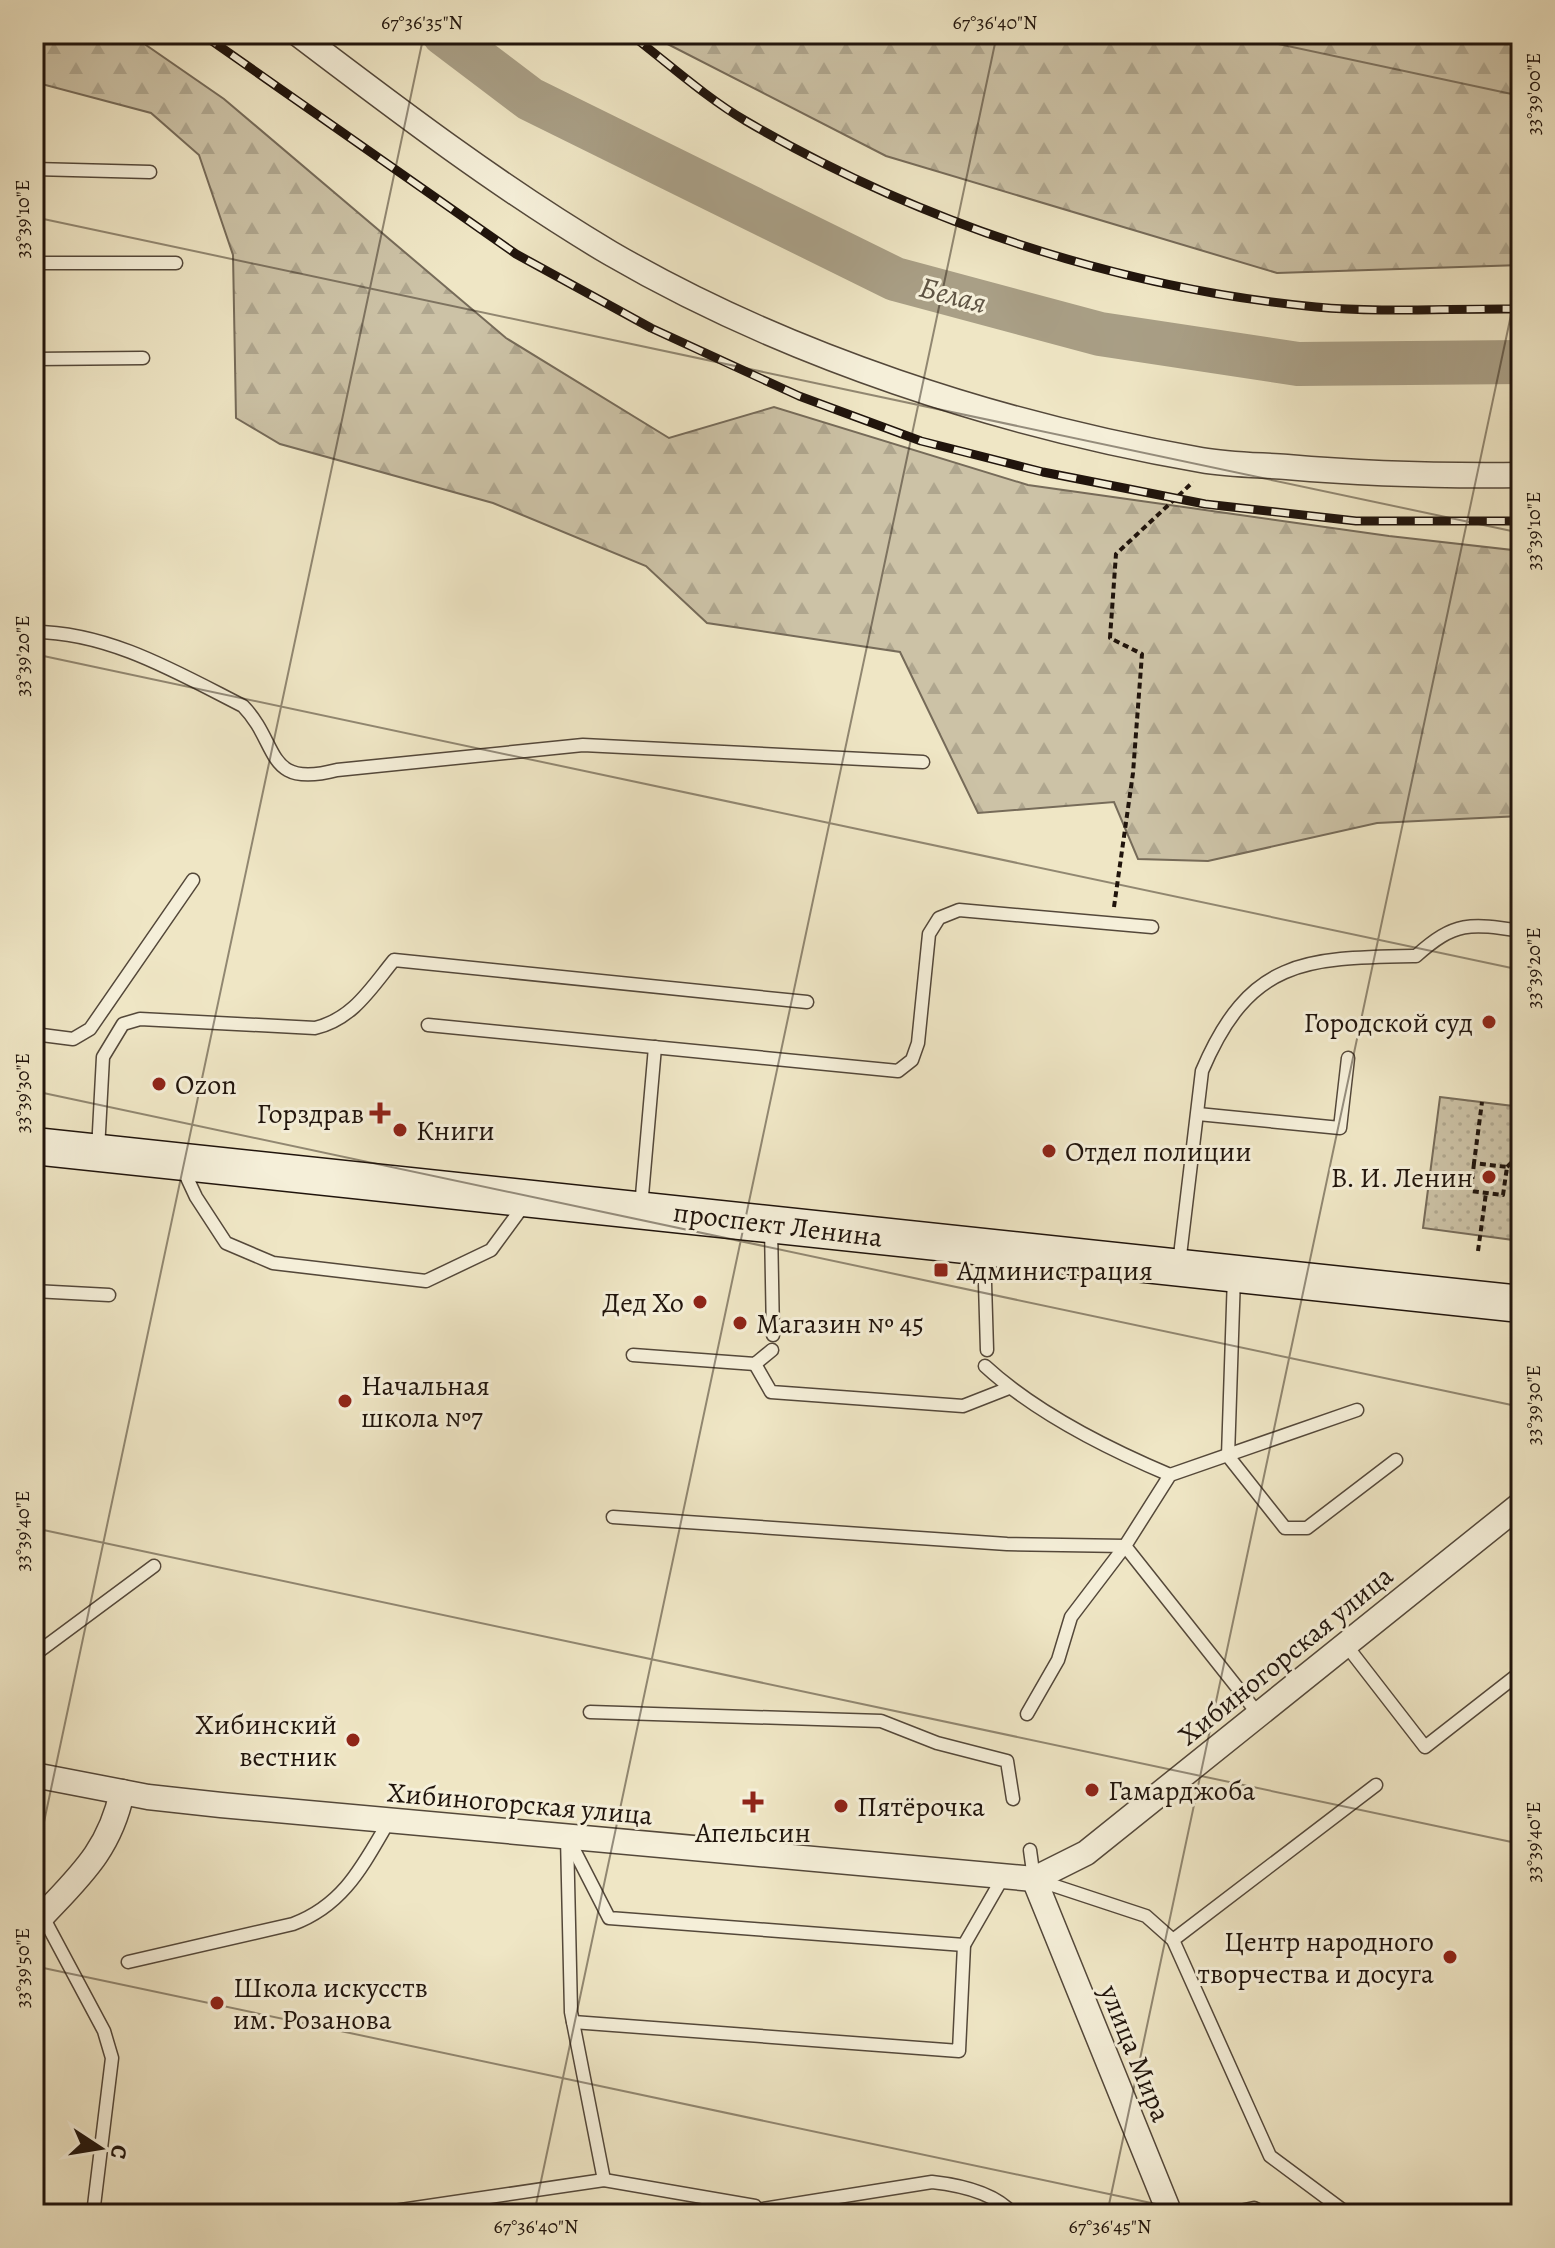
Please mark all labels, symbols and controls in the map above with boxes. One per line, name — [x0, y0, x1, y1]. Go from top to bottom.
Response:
text: 67°36'35"N — [381, 9, 463, 36]
text: 67°36'40"N — [953, 9, 1037, 36]
text: 33°39'00"E — [1520, 53, 1547, 135]
text: 33°39'10"E — [9, 180, 36, 258]
water label: Белая — [915, 267, 991, 323]
text: 33°39'10"E — [1520, 492, 1547, 570]
text: 33°39'20"E — [9, 615, 36, 697]
text: 33°39'20"E — [1520, 927, 1547, 1009]
place label: Городской суд — [1304, 1004, 1473, 1042]
marker: Городской суд — [1480, 1013, 1498, 1031]
text: 33°39'30"E — [9, 1053, 36, 1133]
place label: Ozon — [175, 1066, 237, 1104]
marker: Ozon — [150, 1075, 168, 1093]
place label: Горздрав — [257, 1095, 364, 1133]
marker: Горздрав — [371, 1104, 389, 1122]
place label: Книги — [416, 1112, 495, 1150]
marker: Книги — [391, 1121, 409, 1139]
place label: Отдел полиции — [1065, 1133, 1252, 1171]
marker: Отдел полиции — [1040, 1142, 1058, 1160]
place label: В. И. Ленин — [1331, 1159, 1473, 1197]
marker: В. И. Ленин — [1480, 1168, 1498, 1186]
street label: проспект Ленина — [671, 1193, 885, 1257]
place label: Администрация — [956, 1252, 1153, 1290]
marker: Администрация — [932, 1261, 950, 1279]
place label: Дед Хо — [602, 1284, 684, 1322]
marker: Дед Хо — [691, 1293, 709, 1311]
place label: Магазин № 45 — [756, 1305, 924, 1343]
marker: Магазин № 45 — [731, 1314, 749, 1332]
text: 33°39'30"E — [1520, 1365, 1547, 1445]
place label: Начальная школа №7 — [361, 1367, 490, 1437]
marker: Начальная школа №7 — [336, 1392, 354, 1410]
text: 33°39'40"E — [9, 1490, 36, 1572]
street label: Хибиногорская улица — [1170, 1557, 1401, 1754]
place label: Хибинский вестник — [195, 1706, 337, 1776]
marker: Хибинский вестник — [344, 1731, 362, 1749]
place label: Гамарджоба — [1108, 1772, 1256, 1810]
street label: Хибиногорская улица — [386, 1773, 654, 1835]
marker: Гамарджоба — [1083, 1781, 1101, 1799]
place label: Пятёрочка — [857, 1788, 985, 1826]
marker: Апельсин — [744, 1793, 762, 1811]
marker: Пятёрочка — [832, 1797, 850, 1815]
text: 33°39'40"E — [1520, 1801, 1547, 1883]
place label: Апельсин — [694, 1814, 811, 1852]
place label: Центр народного творчества и досуга — [1198, 1923, 1434, 1993]
text: 33°39'50"E — [9, 1928, 36, 2008]
marker: Центр народного творчества и досуга — [1441, 1948, 1459, 1966]
place label: Школа искусств им. Розанова — [233, 1969, 428, 2039]
street label: улица Мира — [1090, 1978, 1180, 2128]
marker: Школа искусств им. Розанова — [208, 1994, 226, 2012]
north arrow — [60, 2108, 140, 2188]
text: С — [103, 2142, 135, 2162]
text: 67°36'40"N — [494, 2213, 578, 2240]
text: 67°36'45"N — [1069, 2213, 1151, 2240]

